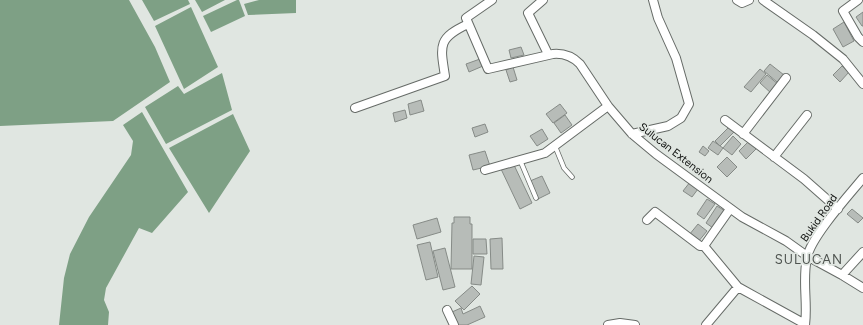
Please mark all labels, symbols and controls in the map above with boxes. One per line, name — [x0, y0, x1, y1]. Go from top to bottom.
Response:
street label: Sulucan Extension — [637, 120, 715, 186]
street label: Bukid Road — [798, 192, 840, 244]
district label: SULUCAN — [775, 252, 843, 267]

